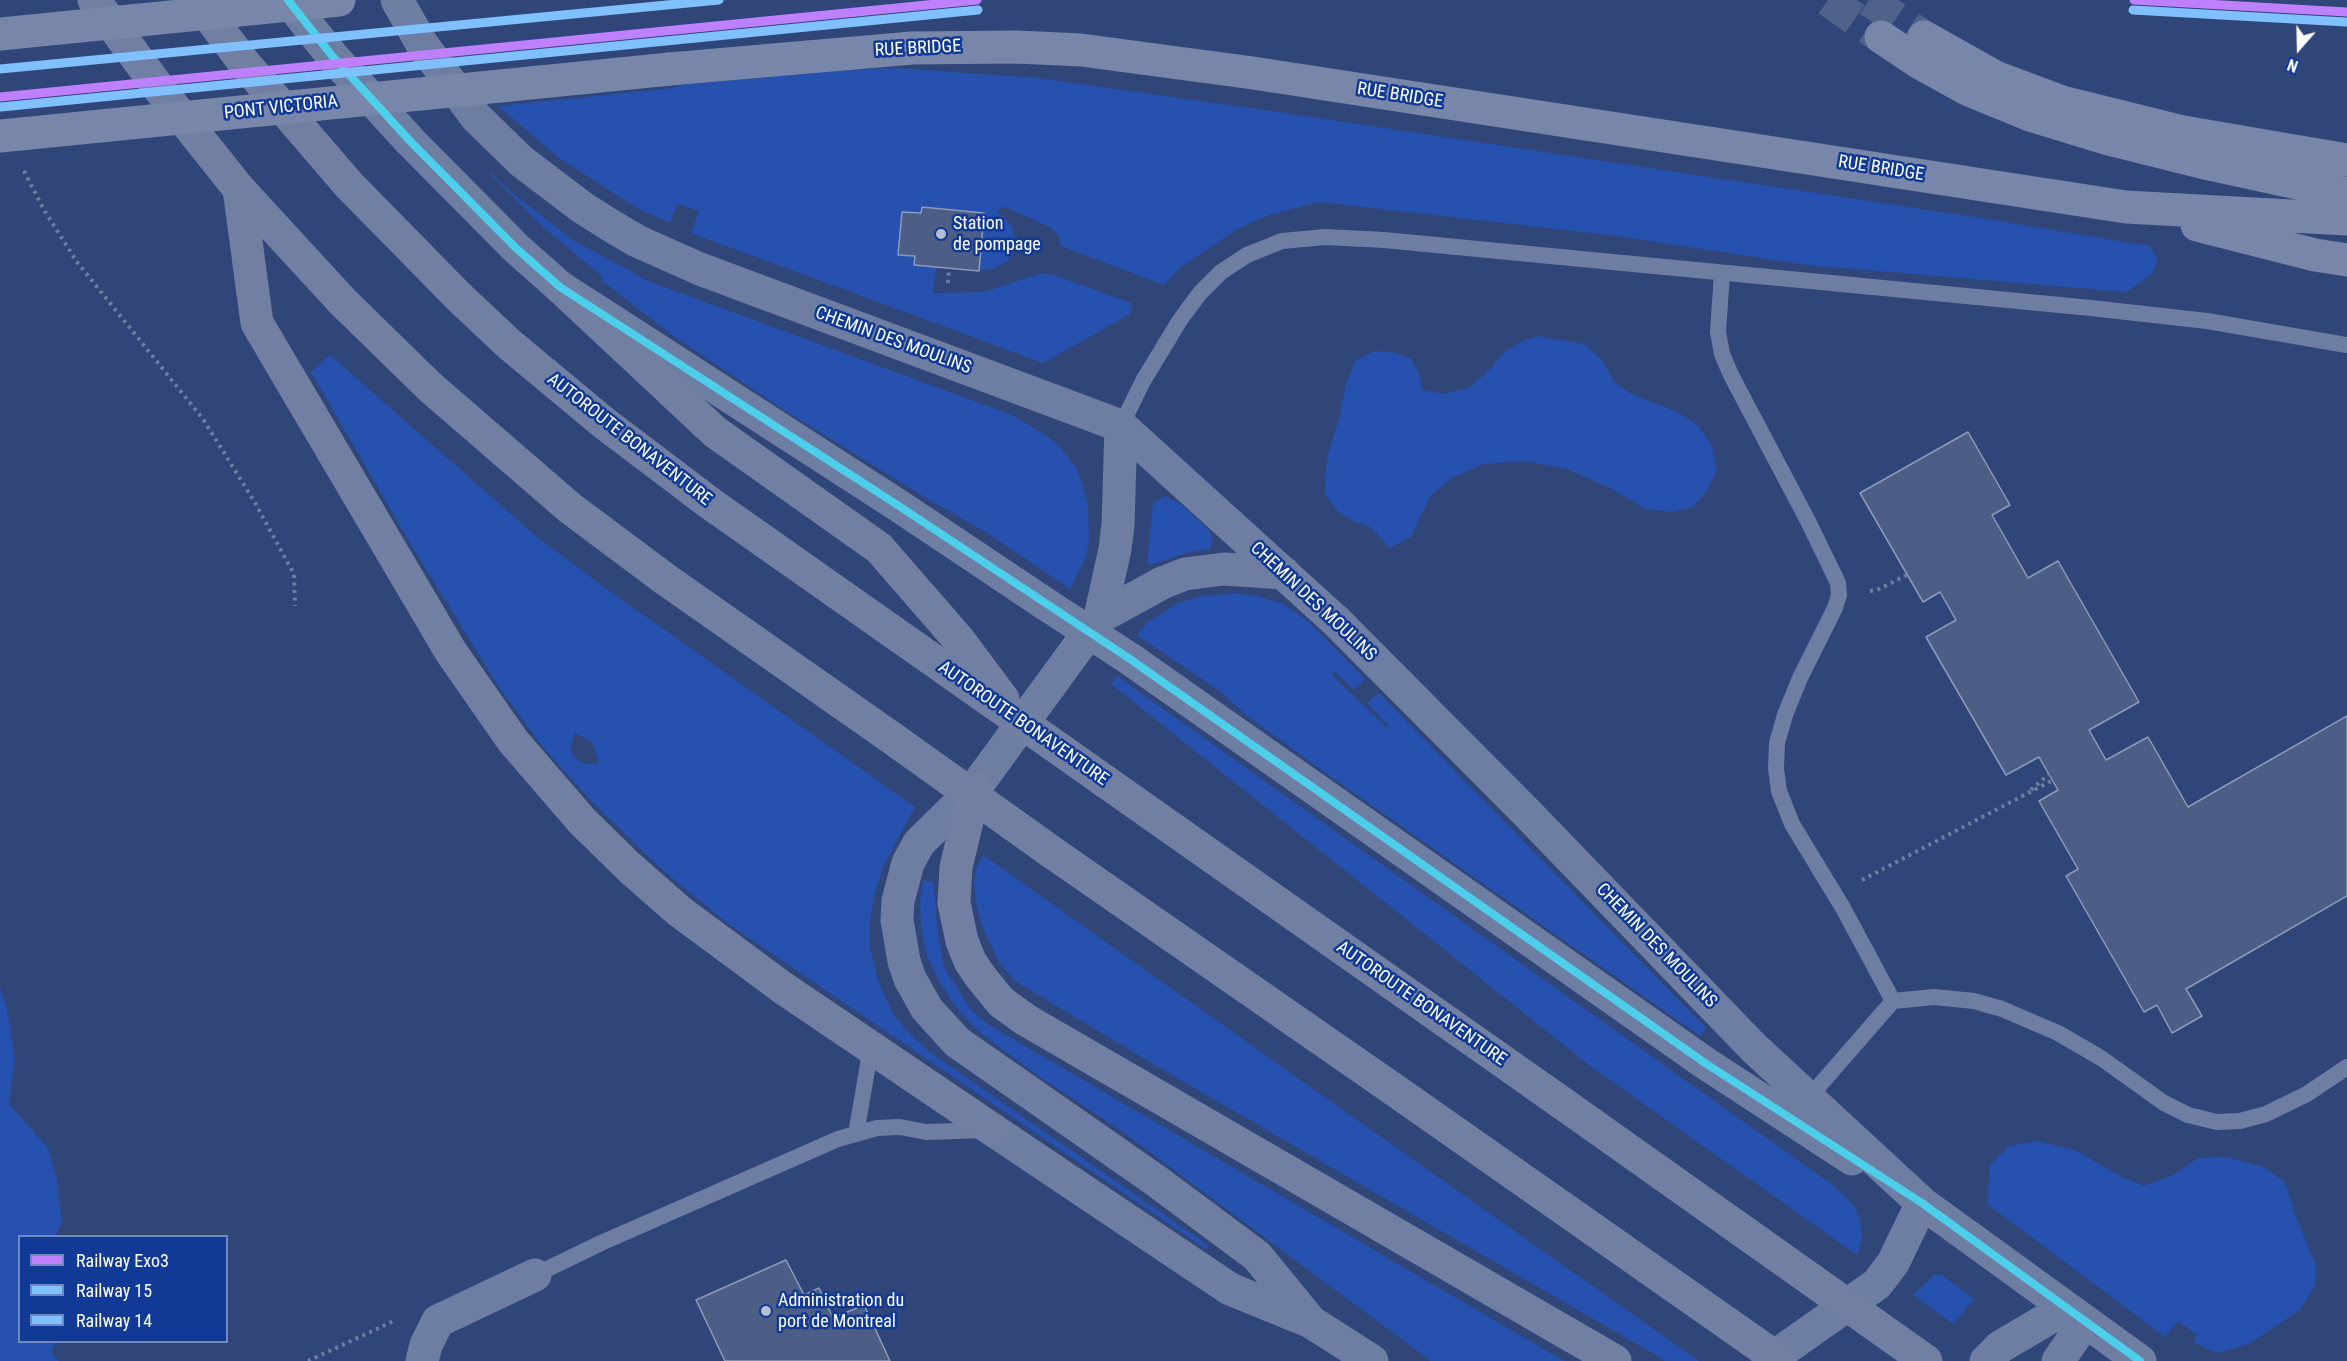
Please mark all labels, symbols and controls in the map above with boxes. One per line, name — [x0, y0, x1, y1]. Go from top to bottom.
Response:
north arrow — [2269, 18, 2329, 78]
street label: RUE BRIDGE — [874, 36, 962, 62]
text: N — [2285, 55, 2301, 76]
street label: RUE BRIDGE — [1356, 79, 1444, 113]
street label: PONT VICTORIA — [223, 91, 339, 125]
street label: RUE BRIDGE — [1837, 152, 1925, 186]
place label: Station de pompage — [953, 213, 1041, 256]
marker: Station de pompage — [934, 227, 948, 241]
street label: CHEMIN DES MOULINS — [812, 303, 974, 379]
street label: AUTOROUTE BONAVENTURE — [542, 369, 716, 511]
street label: CHEMIN DES MOULINS — [1245, 538, 1381, 666]
street label: AUTOROUTE BONAVENTURE — [934, 657, 1112, 791]
street label: CHEMIN DES MOULINS — [1591, 879, 1721, 1013]
street label: AUTOROUTE BONAVENTURE — [1332, 937, 1510, 1071]
legend — [18, 1235, 228, 1343]
text: Railway Exo3 — [76, 1250, 169, 1271]
text: Railway 15 — [76, 1280, 152, 1301]
place label: Administration du port de Montreal — [778, 1290, 904, 1332]
marker: Administration du port de Montreal — [759, 1304, 773, 1318]
text: Railway 14 — [76, 1310, 152, 1331]

